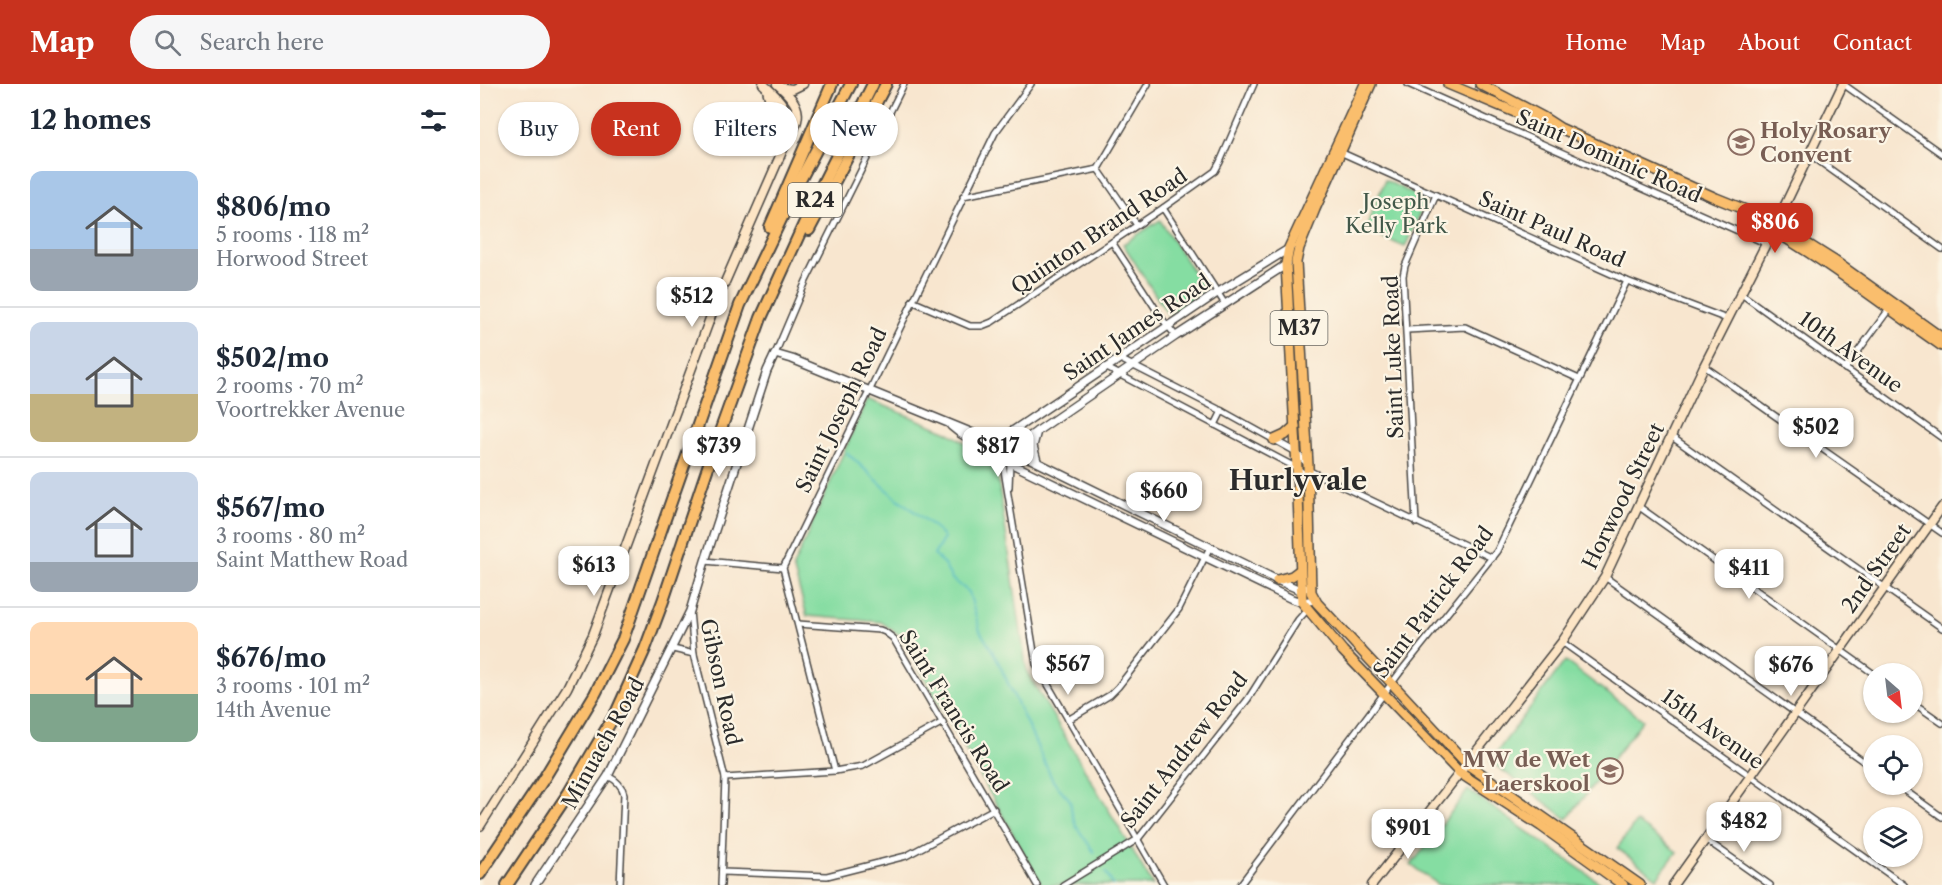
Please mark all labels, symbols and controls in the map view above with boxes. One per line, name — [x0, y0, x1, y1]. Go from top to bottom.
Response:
search box — [130, 15, 550, 69]
text: Map — [30, 25, 94, 59]
icon: search — [151, 26, 184, 59]
text: Search here — [199, 29, 324, 56]
text: Home — [1566, 30, 1627, 55]
text: Map — [1660, 30, 1705, 55]
text: About — [1738, 30, 1800, 55]
text: Contact — [1833, 30, 1912, 55]
chip: Buy — [498, 102, 579, 156]
chip: Rent — [591, 102, 681, 156]
chip: Filters — [693, 102, 798, 156]
chip: New — [810, 102, 898, 156]
text: 12 homes — [30, 104, 151, 136]
icon: filters — [417, 104, 450, 137]
street label: Saint Dominic Road — [1513, 104, 1706, 208]
place label: Holy Rosary Convent — [1760, 118, 1892, 167]
school or university icon: Holy Rosary Convent — [1726, 127, 1756, 157]
street label: Quinton Brand Road — [1006, 163, 1192, 299]
road number: R24 — [788, 183, 842, 217]
street label: Saint Paul Road — [1475, 186, 1629, 273]
park label: Joseph Kelly Park — [1345, 189, 1448, 238]
text: $806/mo — [216, 191, 331, 223]
icon: home — [78, 195, 150, 267]
pin: $806 — [1739, 203, 1811, 254]
text: $806 — [1751, 210, 1799, 234]
text: 5 rooms · 118 m² — [216, 223, 369, 247]
text: Horwood Street — [216, 247, 368, 271]
street label: Saint James Road — [1059, 268, 1216, 386]
street label: Saint Luke Road — [1378, 275, 1408, 439]
pin: $512 — [656, 277, 728, 328]
text: $512 — [670, 284, 714, 308]
street label: 10th Avenue — [1794, 306, 1908, 398]
road number: M37 — [1270, 311, 1328, 345]
street label: Saint Joseph Road — [790, 323, 892, 497]
text: $502/mo — [216, 342, 329, 374]
icon: home — [78, 346, 150, 418]
text: 2 rooms · 70 m² — [216, 374, 364, 398]
text: Voortrekker Avenue — [216, 398, 405, 422]
pin: $502 — [1780, 408, 1852, 459]
text: $502 — [1793, 415, 1839, 439]
street label: Horwood Street — [1577, 418, 1669, 573]
pin: $739 — [683, 427, 755, 478]
pin: $817 — [962, 427, 1034, 478]
text: $739 — [697, 434, 741, 458]
text: $817 — [977, 434, 1019, 458]
district label: Hurlyvale — [1229, 464, 1367, 497]
pin: $660 — [1128, 472, 1200, 523]
text: $660 — [1140, 479, 1188, 503]
text: $567/mo — [216, 492, 325, 524]
icon: home — [78, 496, 150, 568]
street label: 2nd Street — [1836, 518, 1916, 617]
street label: Saint Patrick Road — [1368, 521, 1498, 683]
text: 3 rooms · 80 m² — [216, 524, 365, 548]
pin: $613 — [558, 546, 630, 597]
text: Saint Matthew Road — [216, 548, 408, 572]
pin: $411 — [1713, 549, 1785, 600]
text: $613 — [572, 553, 616, 577]
text: $411 — [1728, 556, 1770, 580]
street label: Gibson Road — [695, 616, 747, 748]
street label: Saint Francis Road — [894, 625, 1014, 797]
text: $676/mo — [216, 642, 326, 674]
pin: $567 — [1032, 645, 1104, 696]
icon: home — [78, 646, 150, 718]
pin: $676 — [1755, 646, 1827, 697]
text: $567 — [1046, 652, 1090, 676]
text: $676 — [1769, 653, 1813, 677]
north arrow — [1863, 663, 1923, 723]
map controls — [1863, 663, 1923, 867]
street label: Saint Andrew Road — [1115, 667, 1253, 833]
street label: Minuach Road — [557, 673, 650, 813]
text: 3 rooms · 101 m² — [216, 674, 370, 698]
street label: 15th Avenue — [1657, 684, 1769, 774]
text: 14th Avenue — [216, 698, 331, 722]
button: locate — [1863, 735, 1923, 795]
place label: MW de Wet Laerskool — [1463, 747, 1591, 796]
school or university icon: MW de Wet Laerskool — [1595, 756, 1625, 786]
pin: $482 — [1708, 802, 1780, 853]
button: layers — [1863, 807, 1923, 867]
pin: $901 — [1372, 809, 1444, 860]
text: $482 — [1720, 809, 1768, 833]
text: $901 — [1386, 816, 1430, 840]

